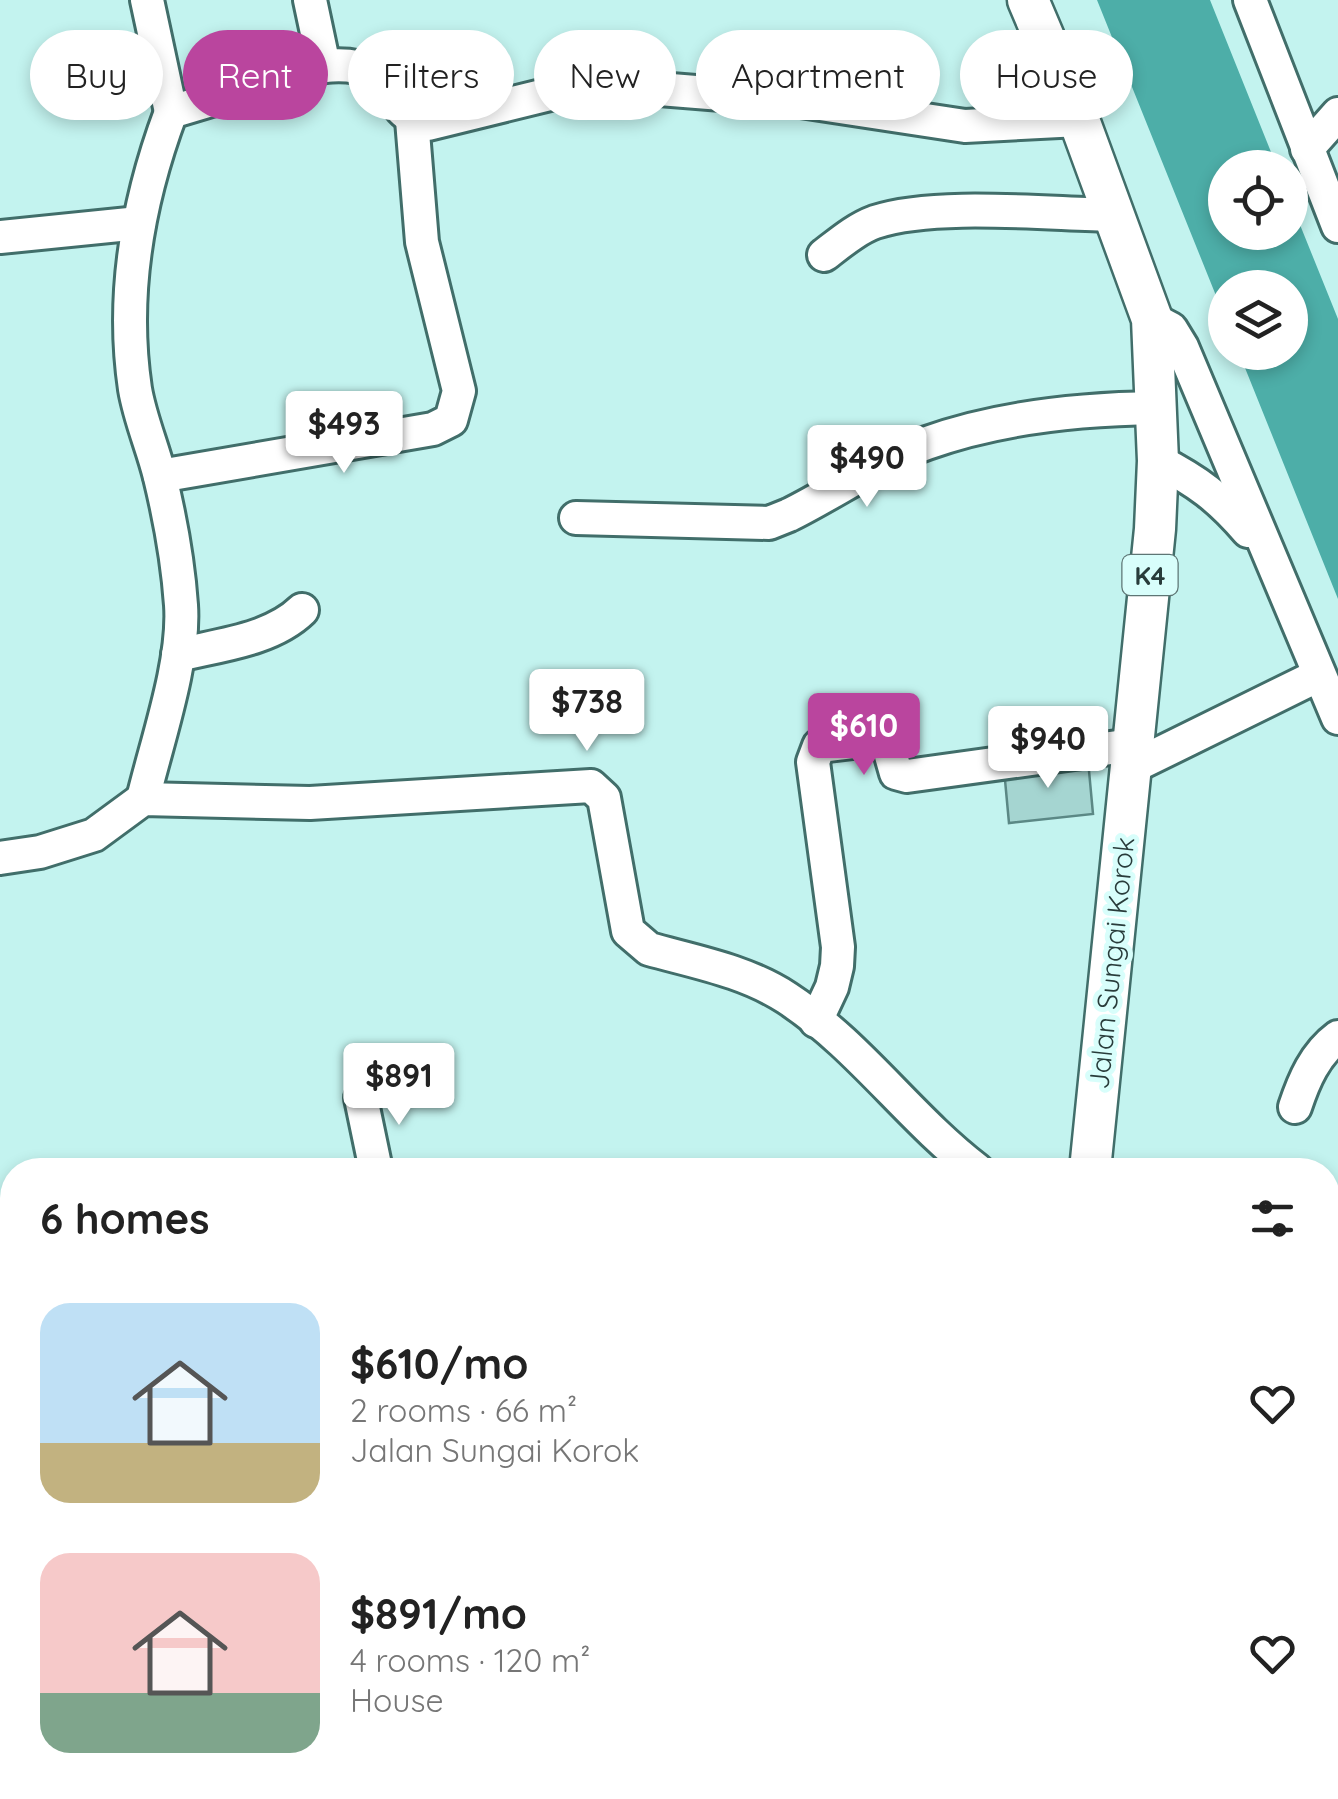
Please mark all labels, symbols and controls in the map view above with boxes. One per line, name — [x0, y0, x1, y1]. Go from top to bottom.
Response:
chip: Buy — [30, 30, 163, 120]
chip: Rent — [183, 30, 328, 120]
chip: Filters — [348, 30, 514, 120]
chip: New — [534, 30, 676, 120]
chip: Apartment — [696, 30, 940, 120]
chip: House — [960, 30, 1133, 120]
map controls — [1208, 150, 1308, 370]
button: locate — [1208, 150, 1308, 250]
button: layers — [1208, 270, 1308, 370]
pin: $493 — [285, 391, 403, 476]
text: $493 — [308, 403, 380, 443]
pin: $490 — [808, 425, 926, 510]
text: $490 — [829, 437, 905, 477]
road number: K4 — [1122, 555, 1178, 595]
pin: $738 — [528, 669, 646, 754]
text: $738 — [551, 681, 623, 721]
pin: $610 — [805, 693, 923, 778]
text: $610 — [830, 705, 898, 745]
pin: $940 — [989, 706, 1107, 791]
text: $940 — [1010, 718, 1086, 758]
street label: Jalan Sungai Korok — [1080, 835, 1142, 1091]
pin: $891 — [340, 1043, 458, 1128]
text: $891 — [365, 1055, 433, 1095]
icon: filters — [1245, 1191, 1300, 1246]
text: 6 homes — [40, 1192, 210, 1245]
text: $610/mo — [350, 1337, 528, 1390]
icon: home — [120, 1343, 240, 1463]
icon: heart — [1245, 1376, 1300, 1431]
text: 2 rooms · 66 m² — [350, 1390, 577, 1430]
text: Jalan Sungai Korok — [350, 1430, 639, 1470]
text: $891/mo — [350, 1587, 527, 1640]
icon: home — [120, 1593, 240, 1713]
icon: heart — [1245, 1626, 1300, 1681]
text: 4 rooms · 120 m² — [350, 1640, 590, 1680]
text: House — [350, 1680, 444, 1720]

